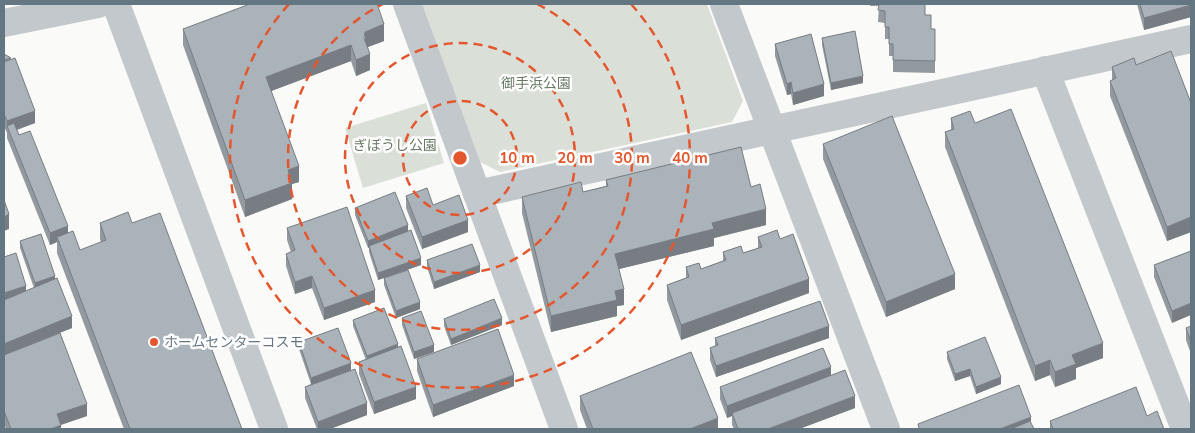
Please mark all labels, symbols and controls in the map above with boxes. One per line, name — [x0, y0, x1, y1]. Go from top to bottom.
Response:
park label: 御手浜公園 — [501, 74, 571, 92]
park label: ぎぼうし公園 — [353, 136, 437, 154]
text: 10 m — [499, 148, 535, 167]
text: 20 m — [557, 148, 593, 167]
text: 30 m — [614, 148, 650, 167]
text: 40 m — [672, 148, 708, 167]
centre of rings — [451, 149, 469, 167]
place label: ホームセンターコスモ — [164, 333, 304, 351]
marker: ホームセンターコスモ — [148, 336, 160, 348]

